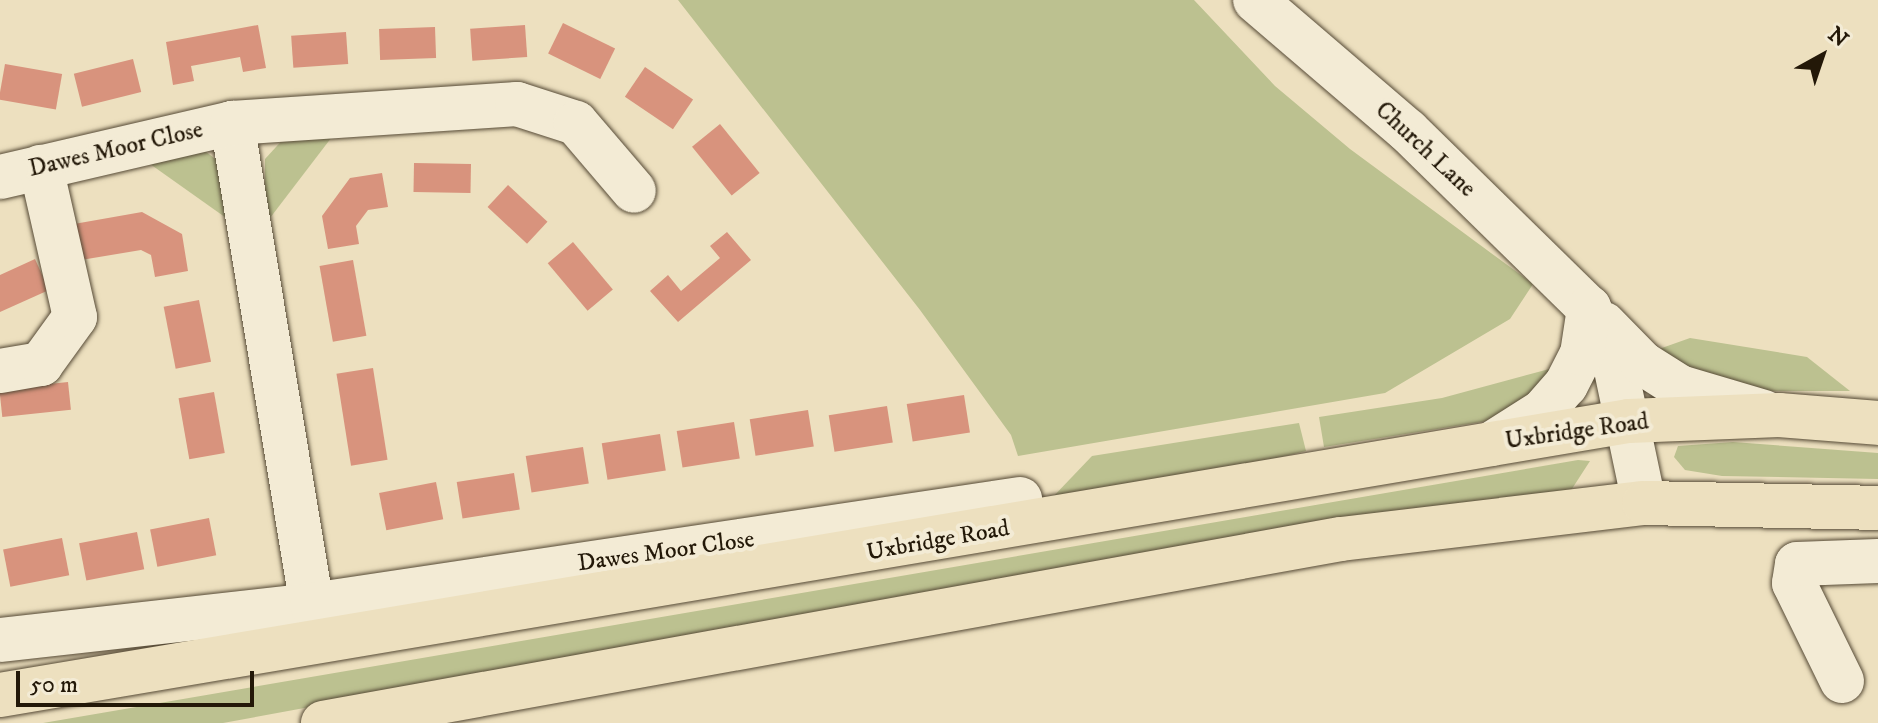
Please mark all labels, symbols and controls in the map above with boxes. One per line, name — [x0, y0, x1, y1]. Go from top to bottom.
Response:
north arrow — [1782, 16, 1862, 96]
text: N — [1822, 21, 1853, 53]
street label: Church Lane — [1369, 96, 1481, 204]
street label: Dawes Moor Close — [26, 116, 206, 184]
street label: Uxbridge Road — [1503, 408, 1651, 456]
street label: Uxbridge Road — [864, 514, 1012, 568]
street label: Dawes Moor Close — [576, 525, 756, 579]
scale bar — [20, 655, 258, 705]
text: 50 m — [30, 670, 78, 700]

